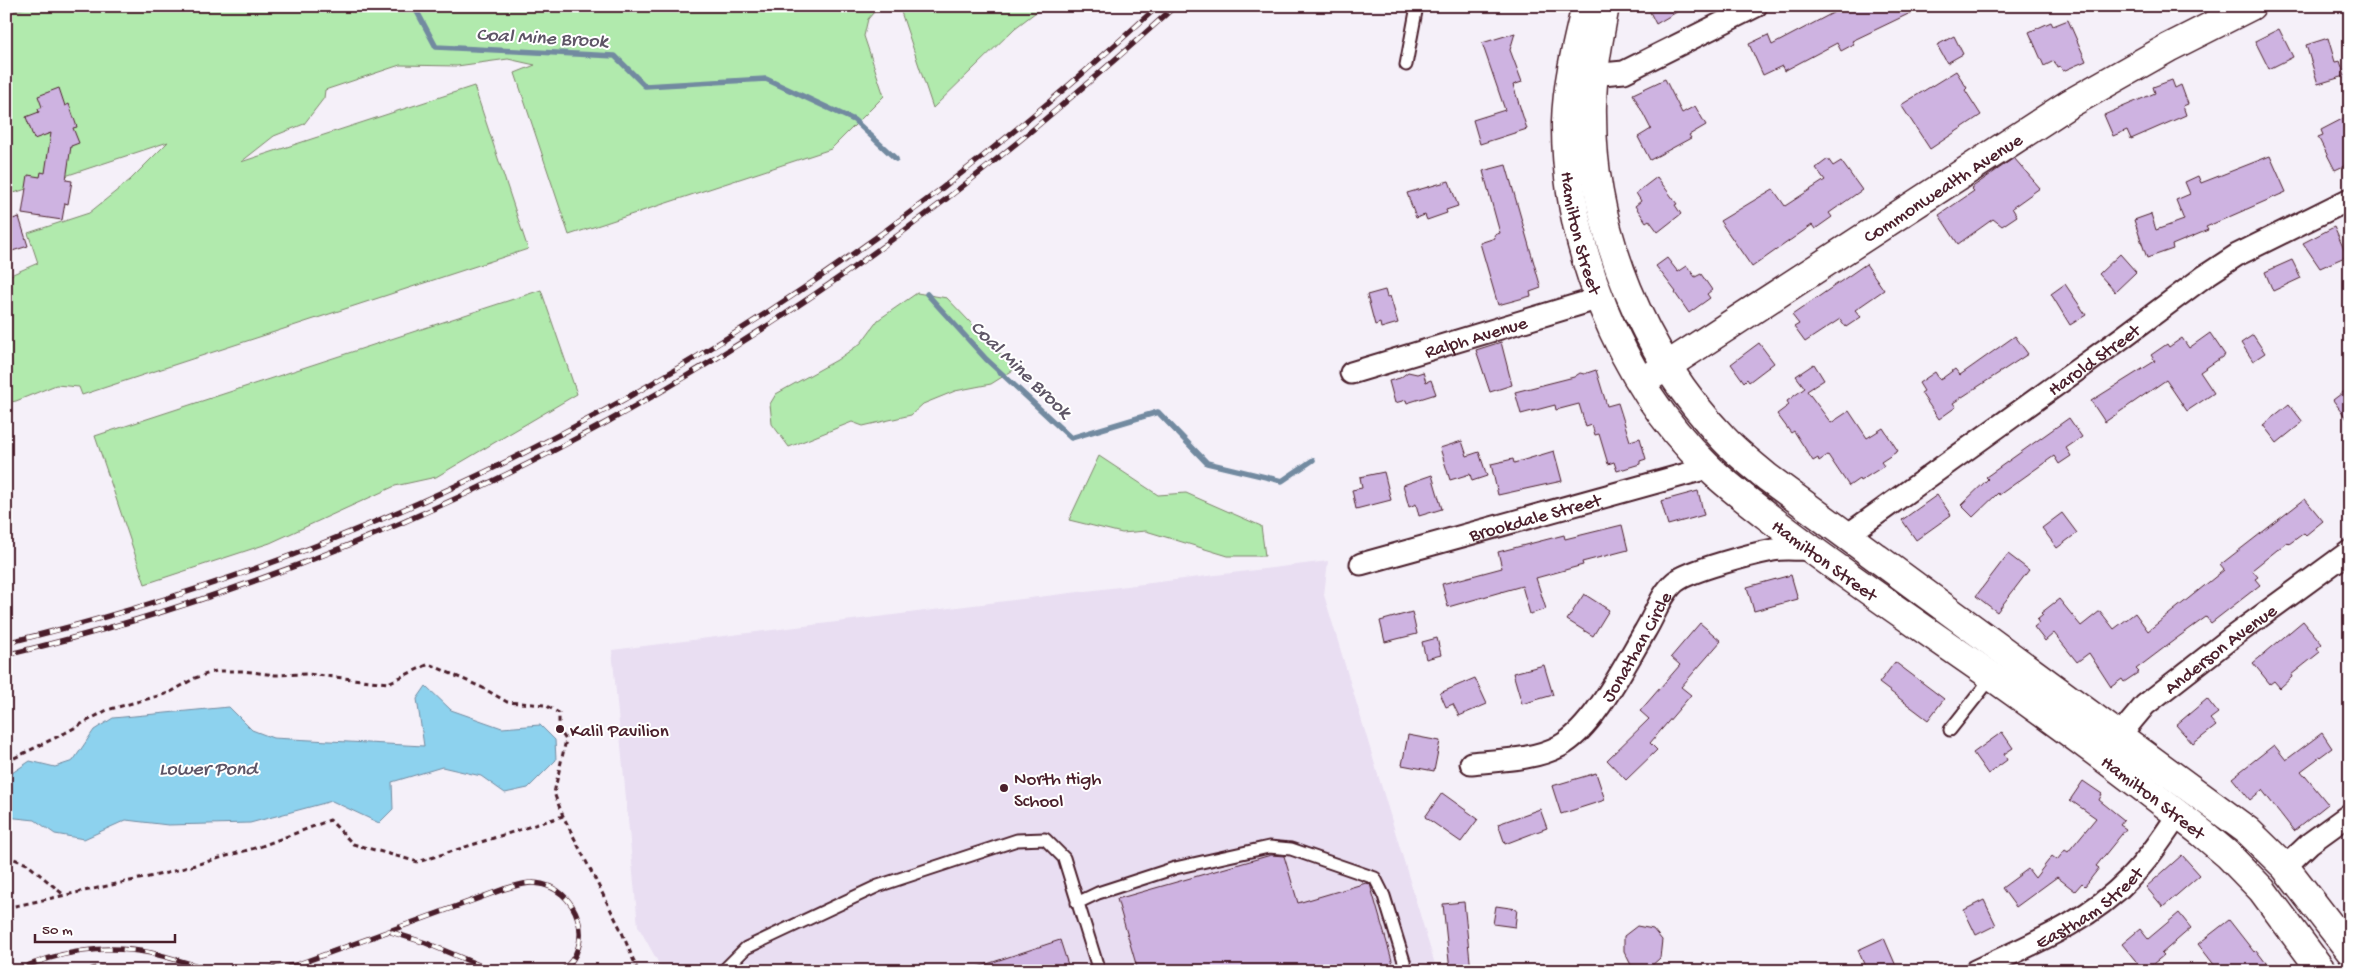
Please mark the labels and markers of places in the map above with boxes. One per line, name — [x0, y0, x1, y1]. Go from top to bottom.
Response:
place label: Kalil Pavilion — [570, 721, 669, 744]
marker: Kalil Pavilion — [554, 723, 566, 735]
place label: North High School — [1014, 769, 1101, 814]
marker: North High School — [998, 782, 1010, 794]

